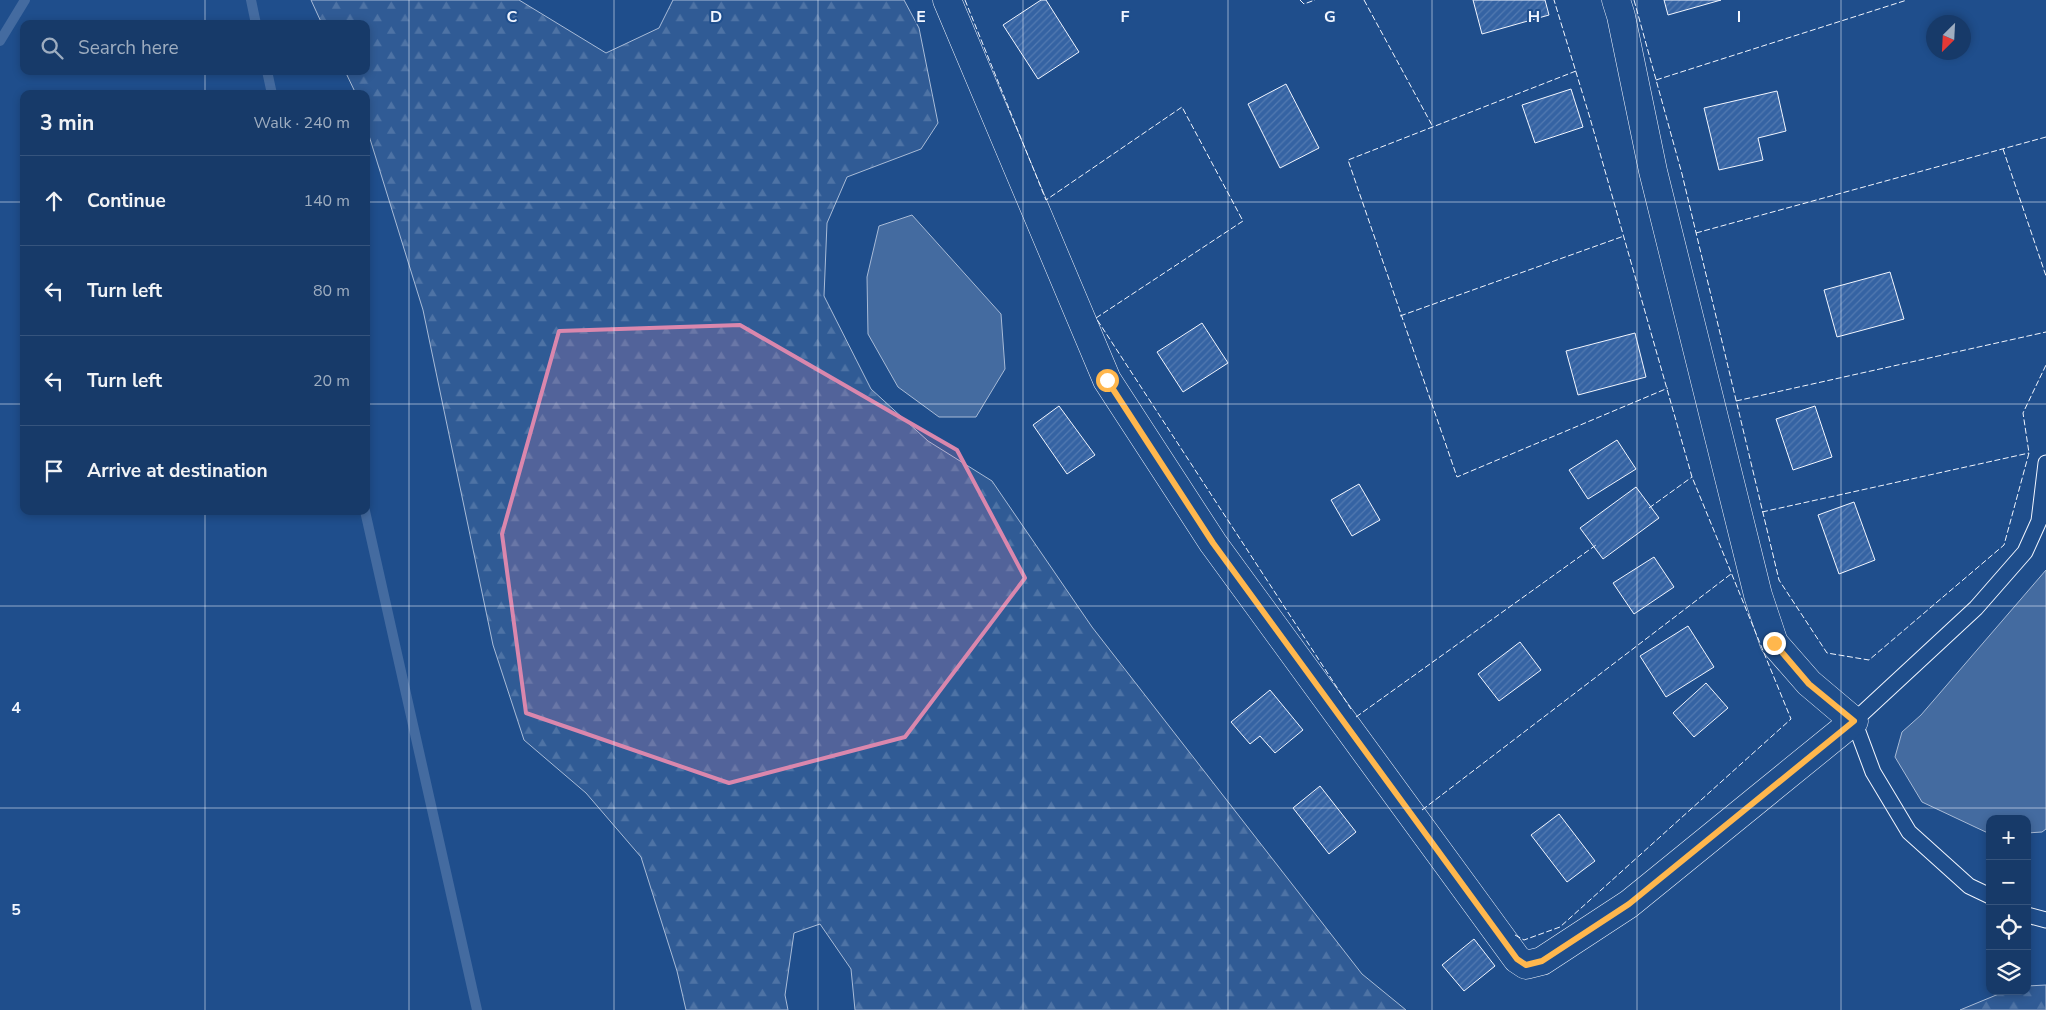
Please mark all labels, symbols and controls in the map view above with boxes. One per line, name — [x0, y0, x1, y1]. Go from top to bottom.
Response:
text: C — [507, 6, 518, 28]
text: D — [710, 6, 722, 28]
text: E — [916, 6, 926, 28]
text: F — [1121, 6, 1130, 28]
text: G — [1324, 6, 1336, 28]
text: H — [1528, 6, 1540, 28]
text: I — [1737, 6, 1741, 28]
north arrow — [1926, 15, 1971, 60]
search box — [20, 20, 370, 75]
icon: search — [38, 34, 66, 62]
text: Search here — [78, 35, 179, 61]
text: 3 min — [40, 109, 94, 137]
text: Walk · 240 m — [254, 112, 350, 134]
icon: ahead — [40, 187, 68, 215]
text: Continue — [87, 188, 166, 214]
text: 140 m — [303, 190, 350, 212]
icon: left — [40, 277, 68, 305]
text: Turn left — [87, 278, 162, 304]
text: 80 m — [313, 280, 350, 302]
icon: left — [40, 367, 68, 395]
text: Turn left — [87, 368, 162, 394]
route start — [1096, 369, 1119, 392]
text: 20 m — [313, 370, 350, 392]
icon: arrive — [40, 457, 68, 485]
text: Arrive at destination — [87, 458, 268, 484]
route end — [1763, 632, 1786, 655]
text: 4 — [11, 697, 21, 719]
map controls — [1986, 815, 2031, 995]
button: + — [1986, 815, 2031, 860]
button: − — [1986, 860, 2031, 905]
text: 5 — [11, 899, 21, 921]
button: locate — [1986, 905, 2031, 950]
button: layers — [1986, 950, 2031, 995]

